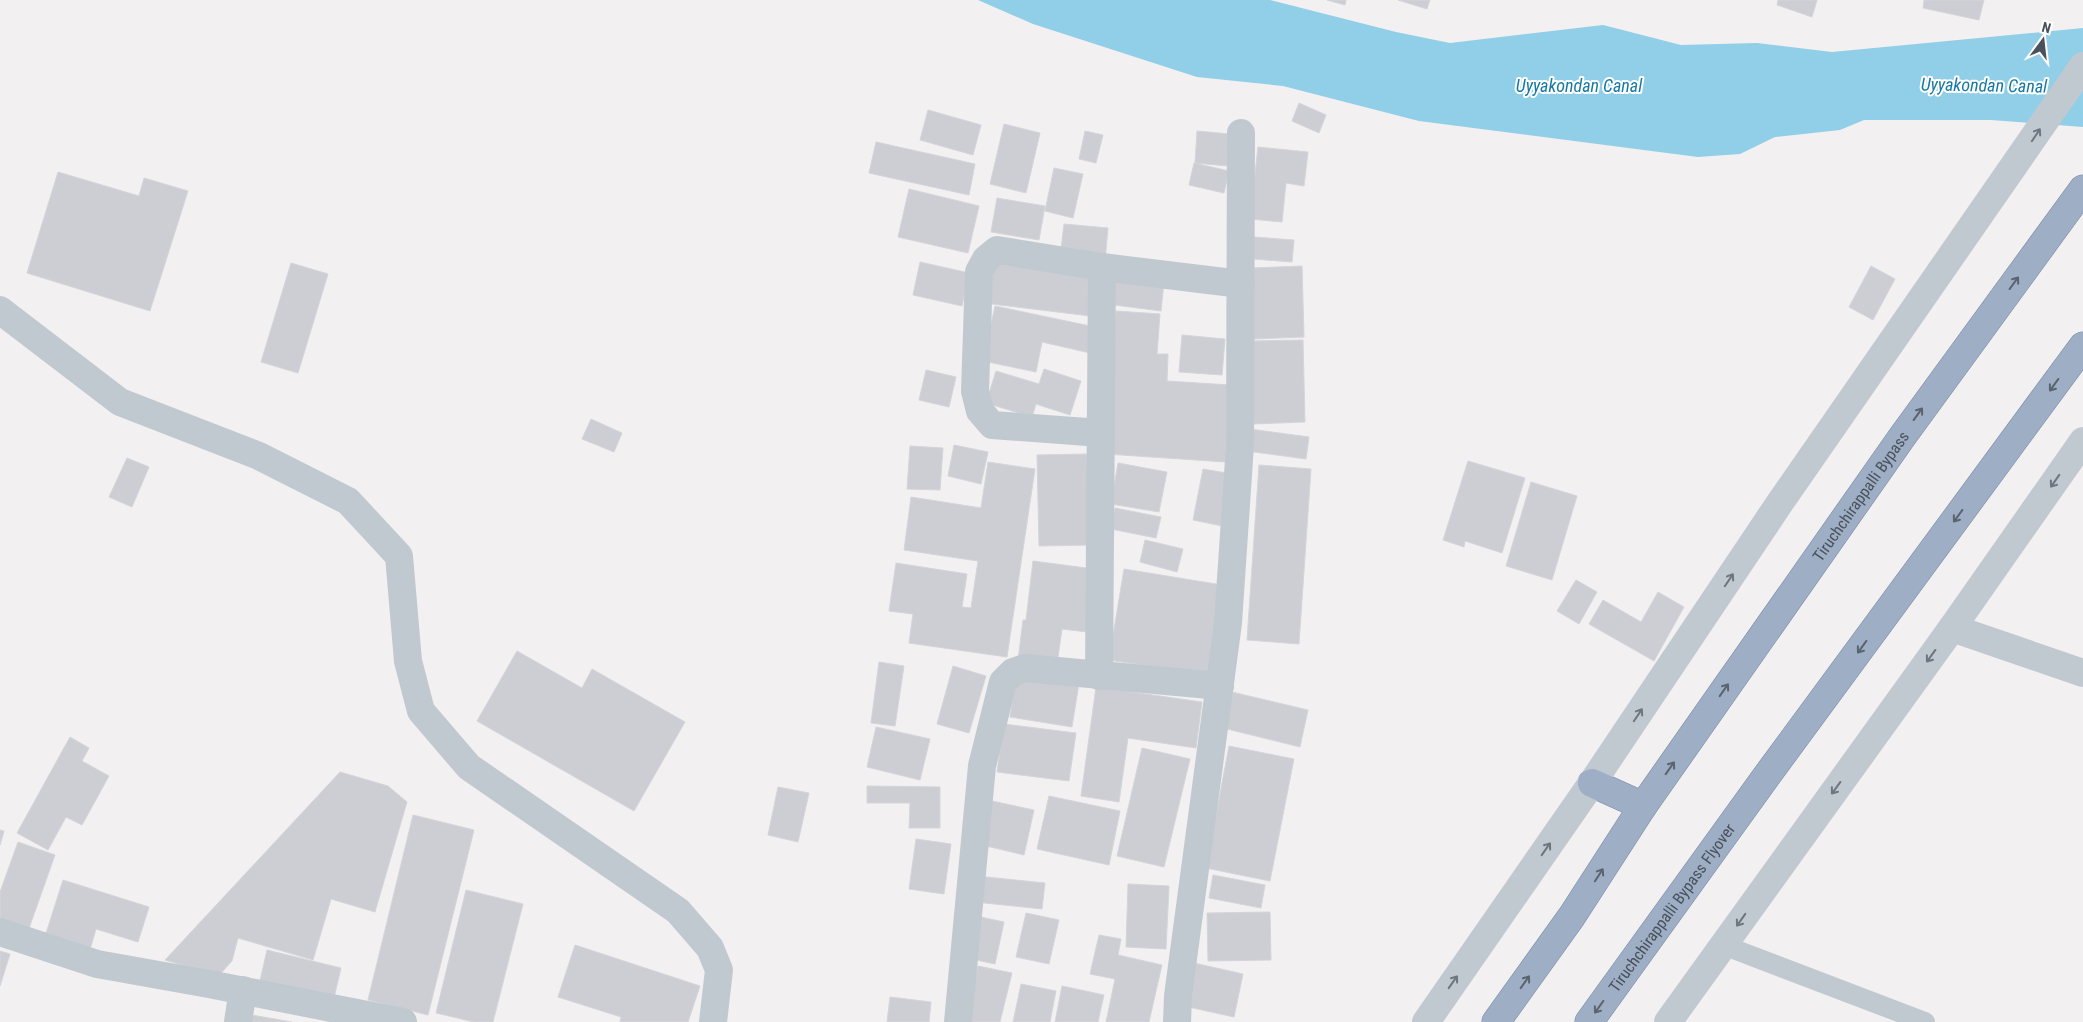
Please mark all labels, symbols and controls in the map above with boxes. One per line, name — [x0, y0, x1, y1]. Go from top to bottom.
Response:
north arrow — [2018, 15, 2068, 65]
text: N — [2040, 19, 2053, 36]
water label: Uyyakondan Canal — [1921, 73, 2048, 97]
water label: Uyyakondan Canal — [1516, 75, 1643, 96]
one-way arrow — [2031, 129, 2041, 143]
one-way arrow — [2009, 276, 2019, 290]
one-way arrow — [2049, 378, 2059, 392]
one-way arrow — [1913, 407, 1923, 421]
street label: Tiruchchirappalli Bypass — [1808, 427, 1913, 565]
one-way arrow — [2050, 473, 2060, 487]
one-way arrow — [1953, 509, 1963, 523]
one-way arrow — [1724, 573, 1734, 587]
one-way arrow — [1856, 640, 1867, 653]
one-way arrow — [1926, 649, 1936, 663]
one-way arrow — [1719, 684, 1729, 698]
one-way arrow — [1633, 708, 1643, 722]
one-way arrow — [1664, 762, 1675, 775]
one-way arrow — [1831, 781, 1841, 795]
street label: Tiruchchirappalli Bypass Flyover — [1604, 820, 1739, 996]
one-way arrow — [1541, 842, 1551, 856]
one-way arrow — [1594, 868, 1604, 882]
one-way arrow — [1736, 913, 1746, 927]
one-way arrow — [1448, 975, 1458, 989]
one-way arrow — [1520, 975, 1530, 989]
one-way arrow — [1594, 1000, 1604, 1014]

